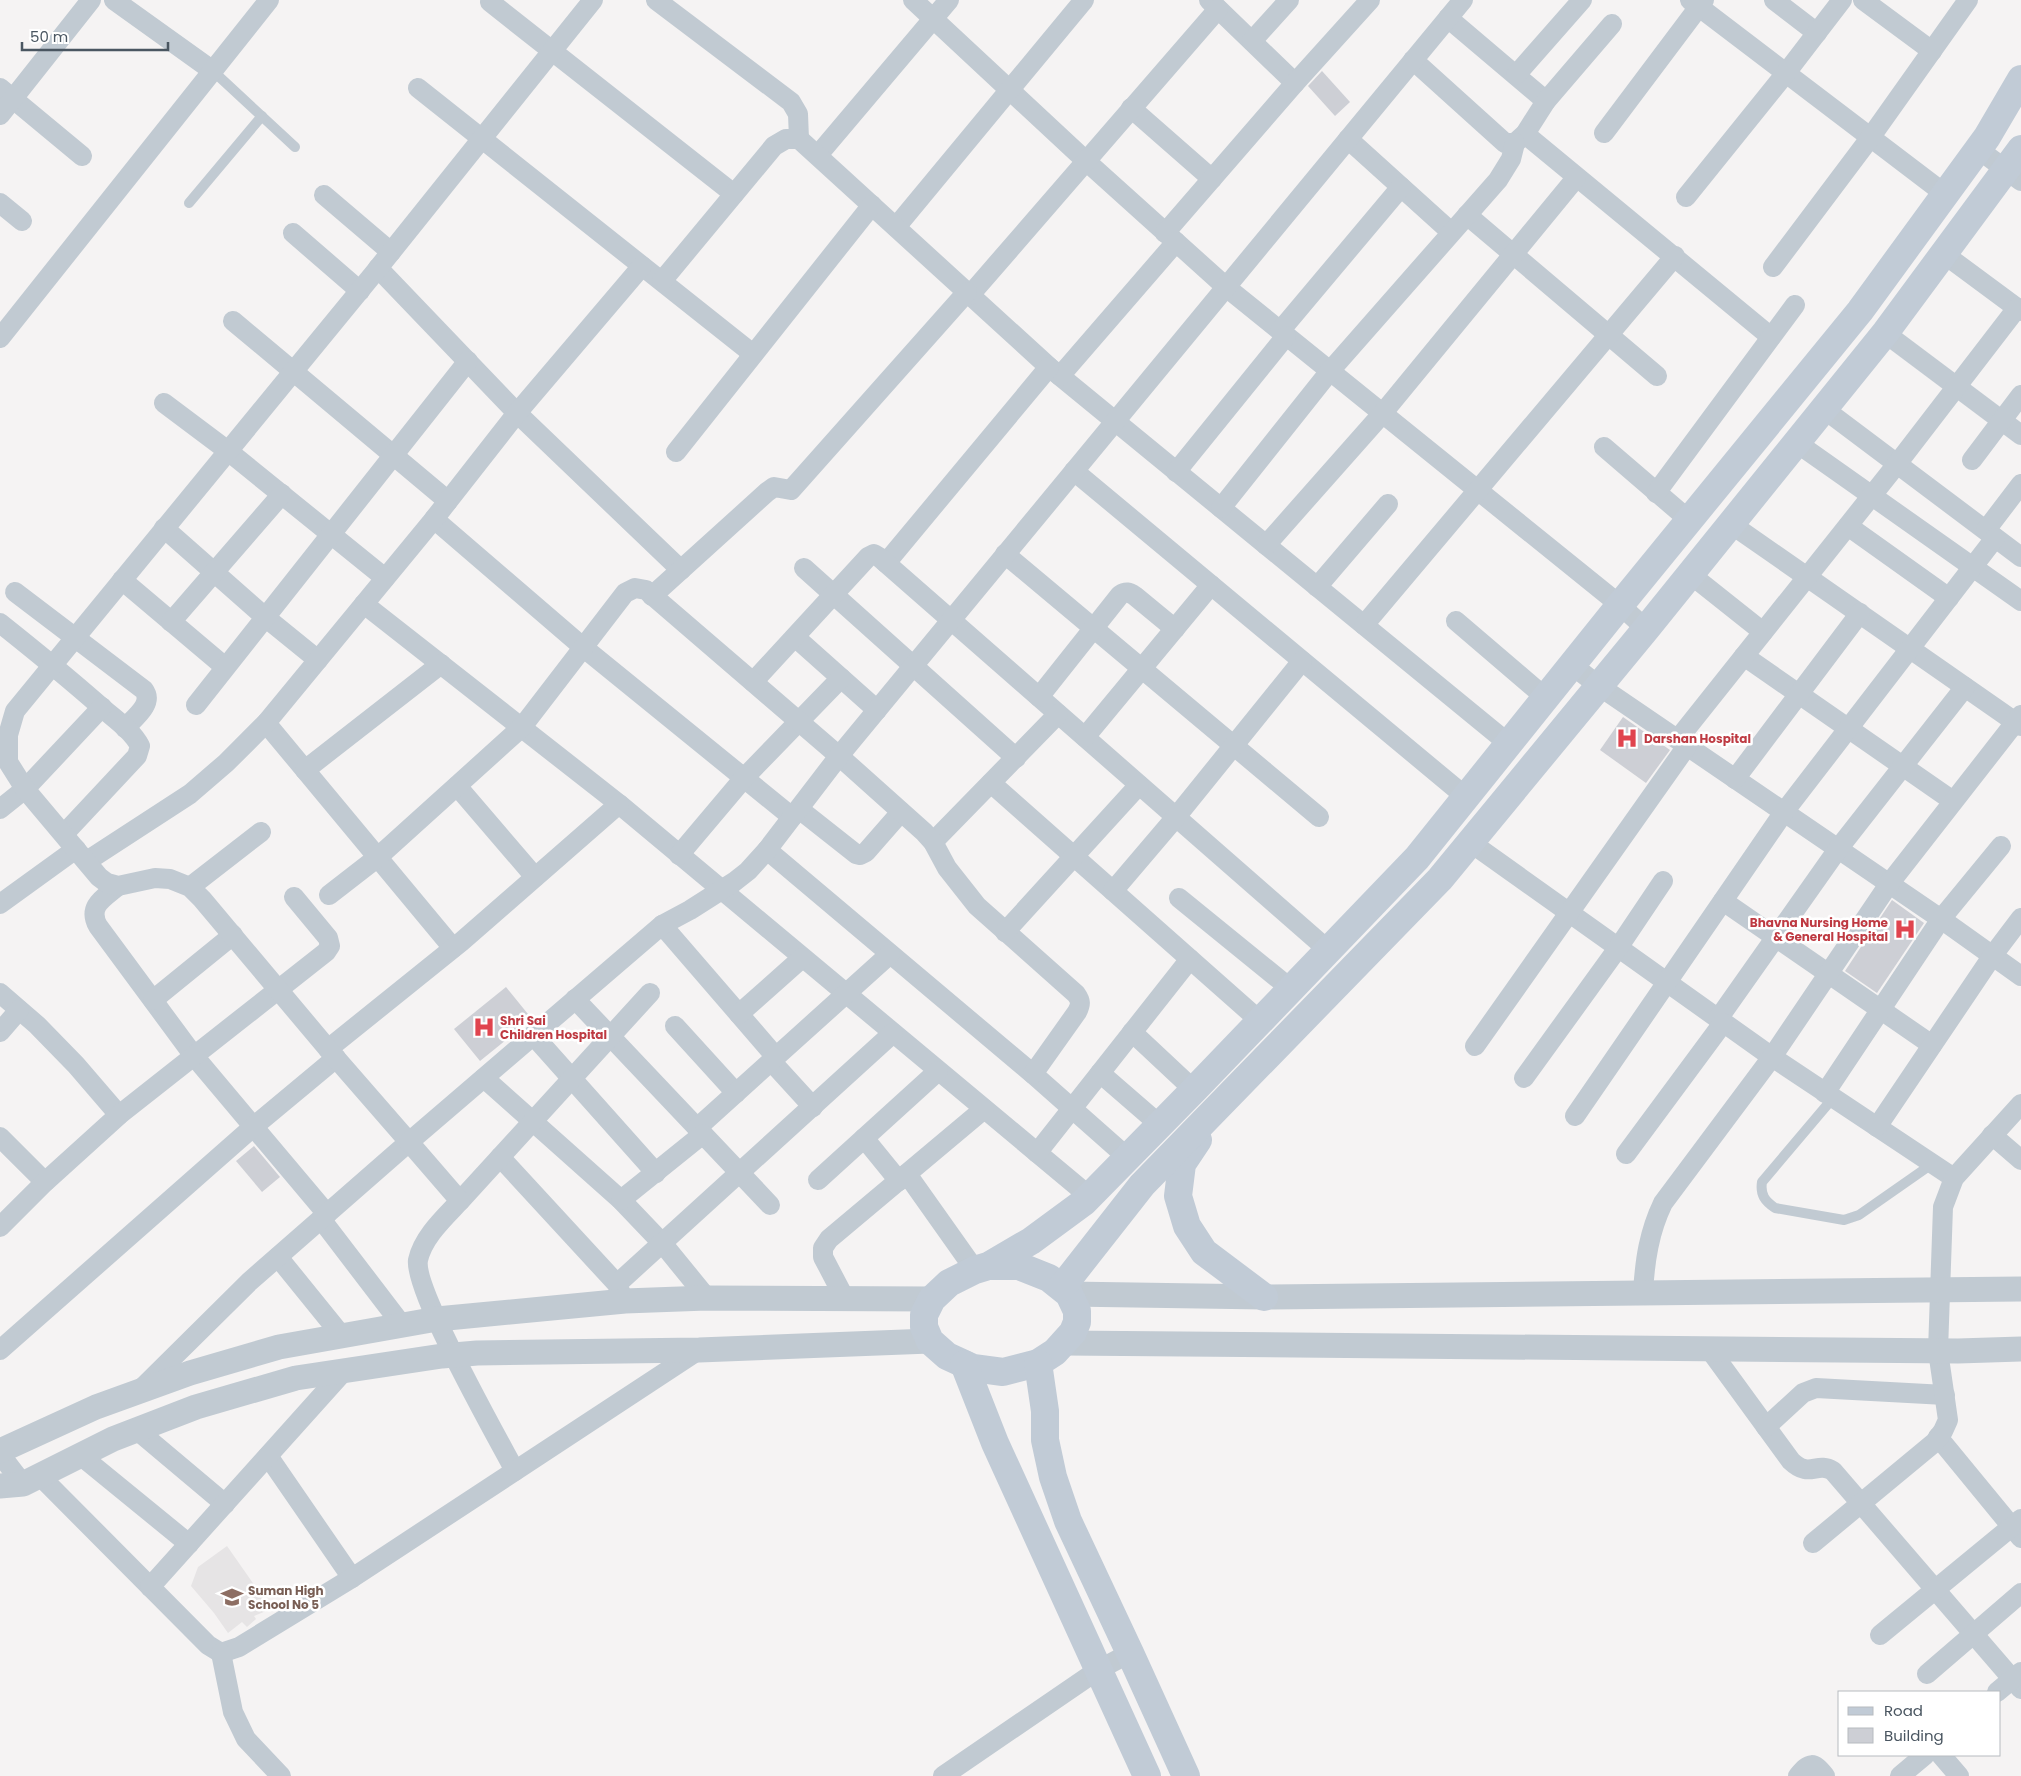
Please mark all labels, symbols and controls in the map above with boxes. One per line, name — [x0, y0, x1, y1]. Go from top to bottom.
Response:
scale bar — [22, 20, 169, 52]
text: 50 m — [30, 26, 68, 47]
hospital icon: Darshan Hospital — [1614, 725, 1640, 751]
place label: Darshan Hospital — [1644, 730, 1751, 747]
place label: Bhavna Nursing Home & General Hospital — [1750, 914, 1889, 945]
hospital icon: Bhavna Nursing Home & General Hospital — [1892, 916, 1918, 942]
place label: Shri Sai Children Hospital — [500, 1012, 607, 1043]
hospital icon: Shri Sai Children Hospital — [471, 1014, 497, 1040]
place label: Suman High School No 5 — [248, 1582, 324, 1613]
school or university icon: Suman High School No 5 — [219, 1584, 245, 1610]
legend — [1838, 1691, 2001, 1756]
text: Road — [1884, 1700, 1923, 1721]
text: Building — [1884, 1725, 1944, 1746]

